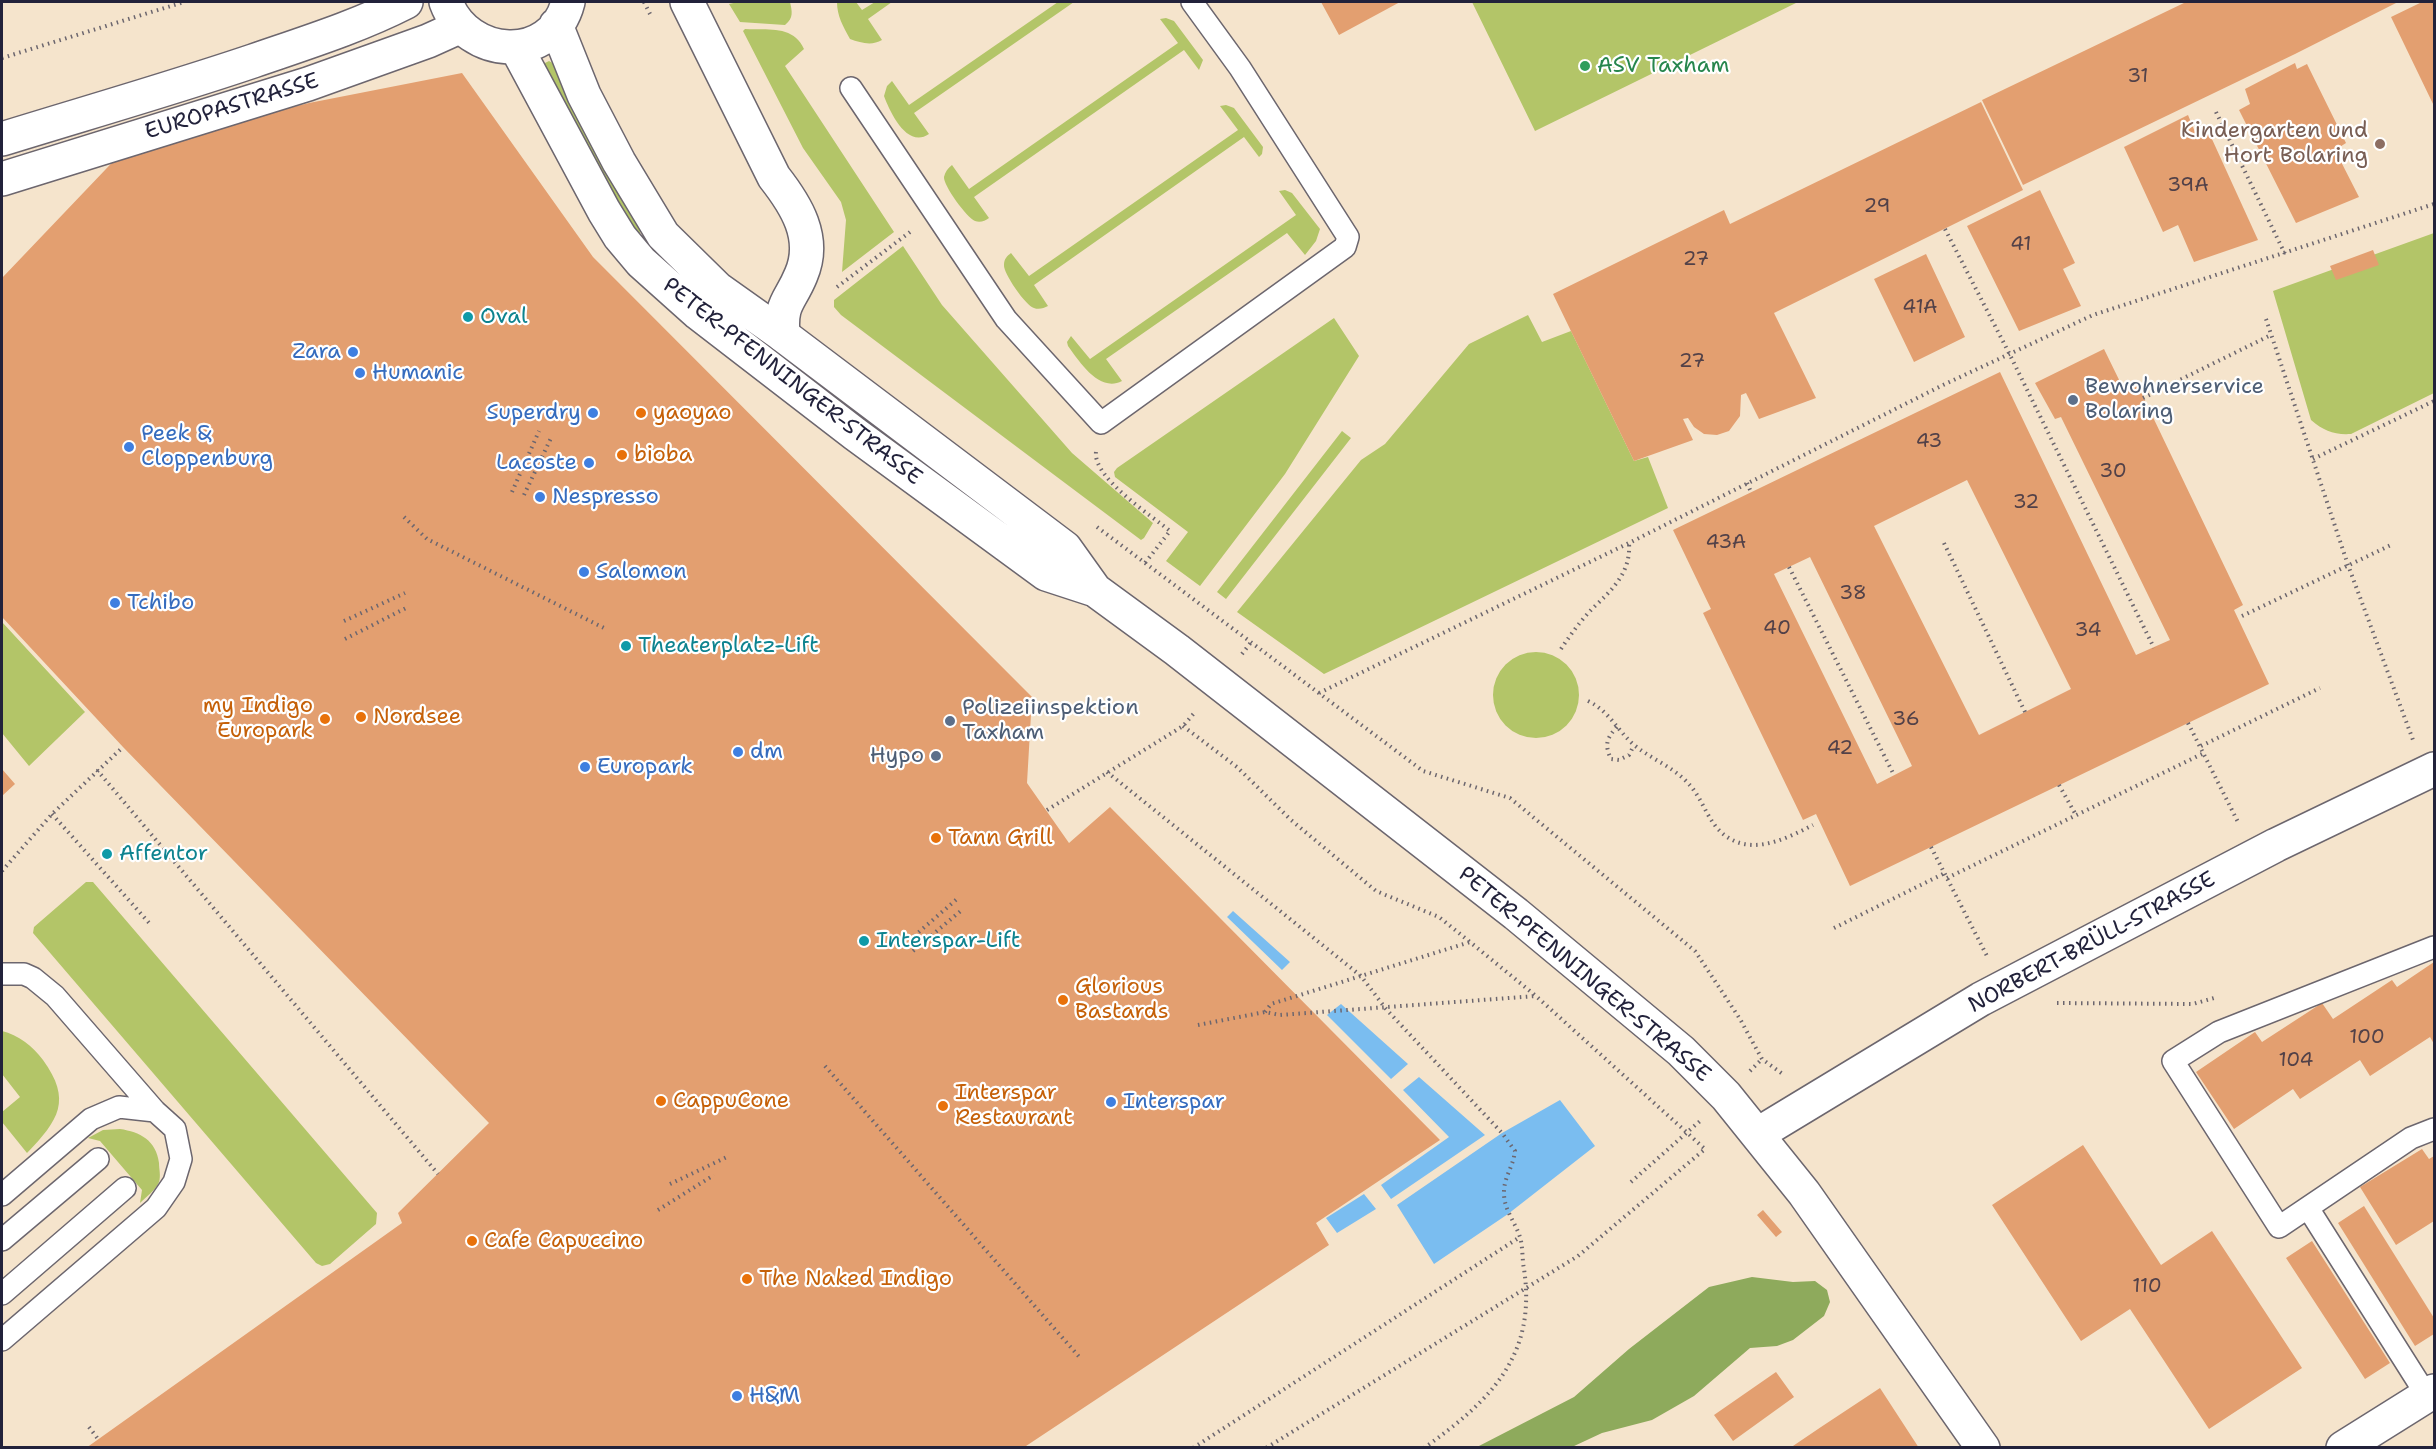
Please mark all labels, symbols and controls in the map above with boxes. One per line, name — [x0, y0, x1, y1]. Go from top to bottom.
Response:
place label: ASV Taxham — [1597, 53, 1729, 79]
marker: ASV Taxham — [1578, 59, 1592, 73]
house number: 31 — [2127, 65, 2149, 89]
street label: EUROPASTRASSE — [142, 68, 322, 146]
place label: Kindergarten und Hort Bolaring — [2181, 118, 2368, 170]
marker: Kindergarten und Hort Bolaring — [2373, 137, 2387, 151]
house number: 39A — [2167, 174, 2209, 198]
house number: 29 — [1864, 195, 1890, 219]
house number: 41 — [2010, 233, 2032, 257]
house number: 27 — [1683, 248, 1709, 272]
street label: PETER-PFENNINGER-STRASSE — [657, 273, 927, 491]
house number: 41A — [1902, 296, 1938, 320]
place label: Oval — [480, 304, 528, 330]
marker: Oval — [461, 310, 475, 324]
place label: Zara — [292, 339, 341, 365]
marker: Zara — [346, 345, 360, 359]
house number: 27 — [1679, 350, 1705, 374]
place label: Humanic — [372, 360, 463, 386]
marker: Humanic — [353, 366, 367, 380]
place label: Bewohnerservice Bolaring — [2085, 374, 2264, 426]
marker: Bewohnerservice Bolaring — [2066, 393, 2080, 407]
place label: Superdry — [487, 400, 581, 426]
place label: yaoyao — [653, 400, 731, 426]
marker: Superdry — [586, 406, 600, 420]
marker: yaoyao — [634, 406, 648, 420]
place label: Peek & Cloppenburg — [141, 421, 273, 472]
house number: 43 — [1916, 430, 1942, 454]
marker: Peek & Cloppenburg — [122, 440, 136, 454]
place label: bioba — [634, 442, 692, 468]
marker: bioba — [615, 448, 629, 462]
place label: Lacoste — [496, 450, 577, 476]
marker: Lacoste — [582, 456, 596, 470]
house number: 30 — [2099, 460, 2127, 484]
place label: Nespresso — [552, 484, 659, 510]
marker: Nespresso — [533, 490, 547, 504]
house number: 32 — [2013, 491, 2039, 515]
house number: 43A — [1706, 531, 1746, 555]
place label: Salomon — [596, 559, 687, 585]
marker: Salomon — [577, 565, 591, 579]
house number: 38 — [1839, 582, 1867, 606]
place label: Tchibo — [127, 590, 194, 616]
marker: Tchibo — [108, 596, 122, 610]
house number: 40 — [1763, 617, 1791, 641]
house number: 34 — [2074, 619, 2102, 643]
place label: Theaterplatz-Lift — [638, 633, 819, 659]
marker: Theaterplatz-Lift — [619, 639, 633, 653]
place label: my Indigo Europark — [203, 693, 313, 744]
place label: Polizeiinspektion Taxham — [962, 695, 1139, 746]
place label: Nordsee — [373, 704, 461, 730]
house number: 36 — [1892, 708, 1920, 732]
marker: Nordsee — [354, 710, 368, 724]
marker: my Indigo Europark — [318, 712, 332, 726]
marker: Polizeiinspektion Taxham — [943, 714, 957, 728]
house number: 42 — [1827, 737, 1853, 761]
place label: dm — [750, 739, 783, 765]
place label: Hypo — [870, 743, 924, 769]
marker: dm — [731, 745, 745, 759]
marker: Hypo — [929, 749, 943, 763]
place label: Europark — [597, 754, 693, 780]
marker: Europark — [578, 760, 592, 774]
place label: Tann Grill — [948, 825, 1053, 851]
marker: Tann Grill — [929, 831, 943, 845]
place label: Affentor — [119, 841, 208, 867]
marker: Affentor — [100, 847, 114, 861]
street label: PETER-PFENNINGER-STRASSE — [1452, 862, 1716, 1088]
street label: NORBERT-BRÜLL-STRASSE — [1964, 867, 2220, 1019]
place label: Interspar-Lift — [876, 928, 1020, 954]
marker: Interspar-Lift — [857, 934, 871, 948]
place label: Glorious Bastards — [1075, 974, 1169, 1026]
marker: Glorious Bastards — [1056, 993, 1070, 1007]
house number: 100 — [2349, 1026, 2385, 1050]
house number: 104 — [2278, 1049, 2314, 1073]
place label: Interspar Restaurant — [955, 1080, 1073, 1132]
place label: CappuCone — [673, 1088, 789, 1114]
place label: Interspar — [1123, 1089, 1225, 1115]
marker: CappuCone — [654, 1094, 668, 1108]
marker: Interspar — [1104, 1095, 1118, 1109]
marker: Interspar Restaurant — [936, 1099, 950, 1113]
place label: Cafe Capuccino — [484, 1228, 643, 1254]
marker: Cafe Capuccino — [465, 1234, 479, 1248]
place label: The Naked Indigo — [759, 1266, 952, 1292]
marker: The Naked Indigo — [740, 1272, 754, 1286]
house number: 110 — [2132, 1275, 2162, 1299]
place label: H&M — [749, 1383, 800, 1409]
marker: H&M — [730, 1389, 744, 1403]

